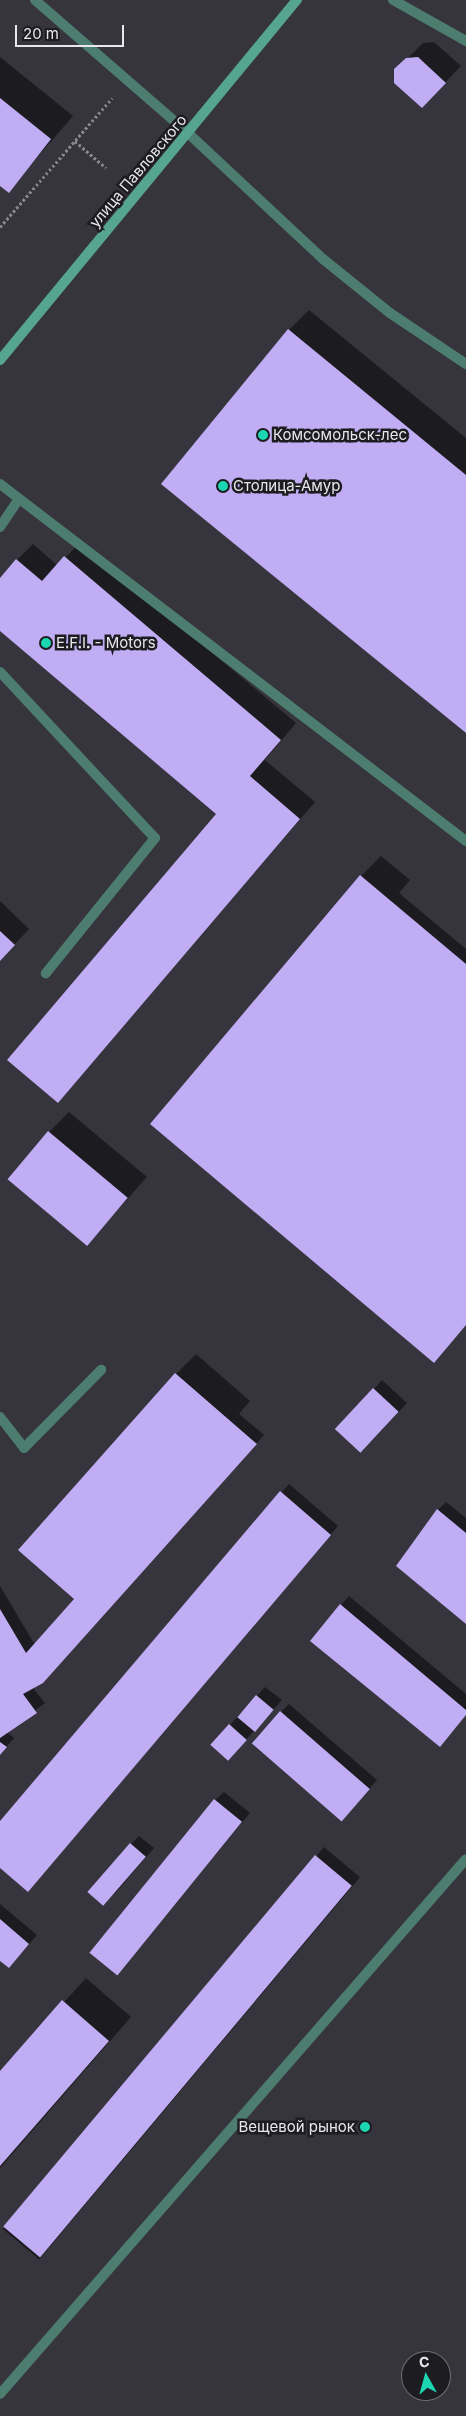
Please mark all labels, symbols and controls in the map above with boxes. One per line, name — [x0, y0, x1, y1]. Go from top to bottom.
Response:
scale bar — [18, 15, 126, 47]
text: 20 m — [23, 24, 59, 43]
street label: улица Павловского — [86, 111, 190, 231]
place label: Комсомольск-лес — [273, 426, 407, 444]
marker: Комсомольск-лес — [257, 429, 269, 441]
place label: Столица-Амур — [233, 477, 340, 495]
marker: Столица-Амур — [217, 480, 229, 492]
place label: E.F.I. - Motors — [56, 634, 156, 652]
marker: E.F.I. - Motors — [40, 637, 52, 649]
place label: Вещевой рынок — [239, 2118, 355, 2136]
marker: Вещевой рынок — [359, 2121, 371, 2133]
north arrow — [401, 2351, 451, 2401]
text: С — [418, 2353, 430, 2371]

